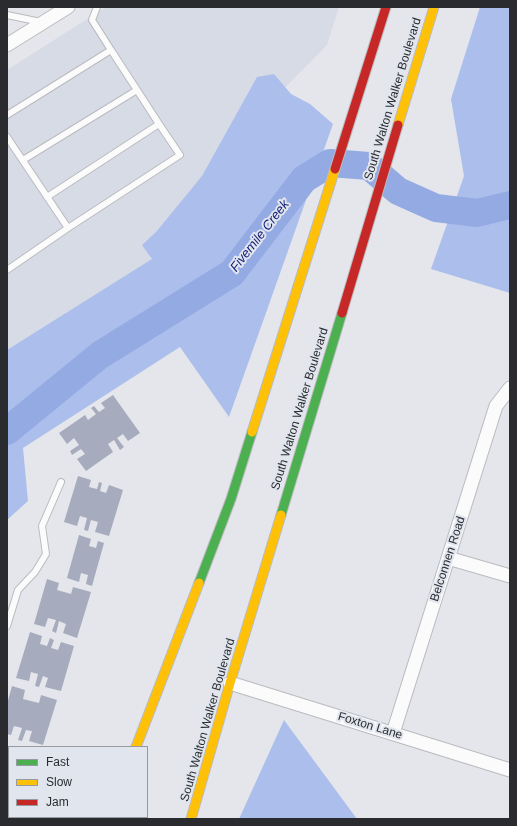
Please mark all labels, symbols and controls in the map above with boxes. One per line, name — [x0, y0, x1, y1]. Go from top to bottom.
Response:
street label: South Walton Walker Boulevard — [361, 16, 425, 182]
water label: Fivemile Creek — [227, 197, 293, 275]
street label: South Walton Walker Boulevard — [268, 326, 332, 492]
street label: Belconnen Road — [427, 515, 469, 603]
street label: South Walton Walker Boulevard — [178, 637, 238, 803]
street label: Foxton Lane — [336, 709, 404, 743]
legend — [8, 746, 148, 818]
text: Fast — [46, 755, 69, 769]
text: Slow — [46, 775, 72, 789]
text: Jam — [46, 795, 69, 809]

